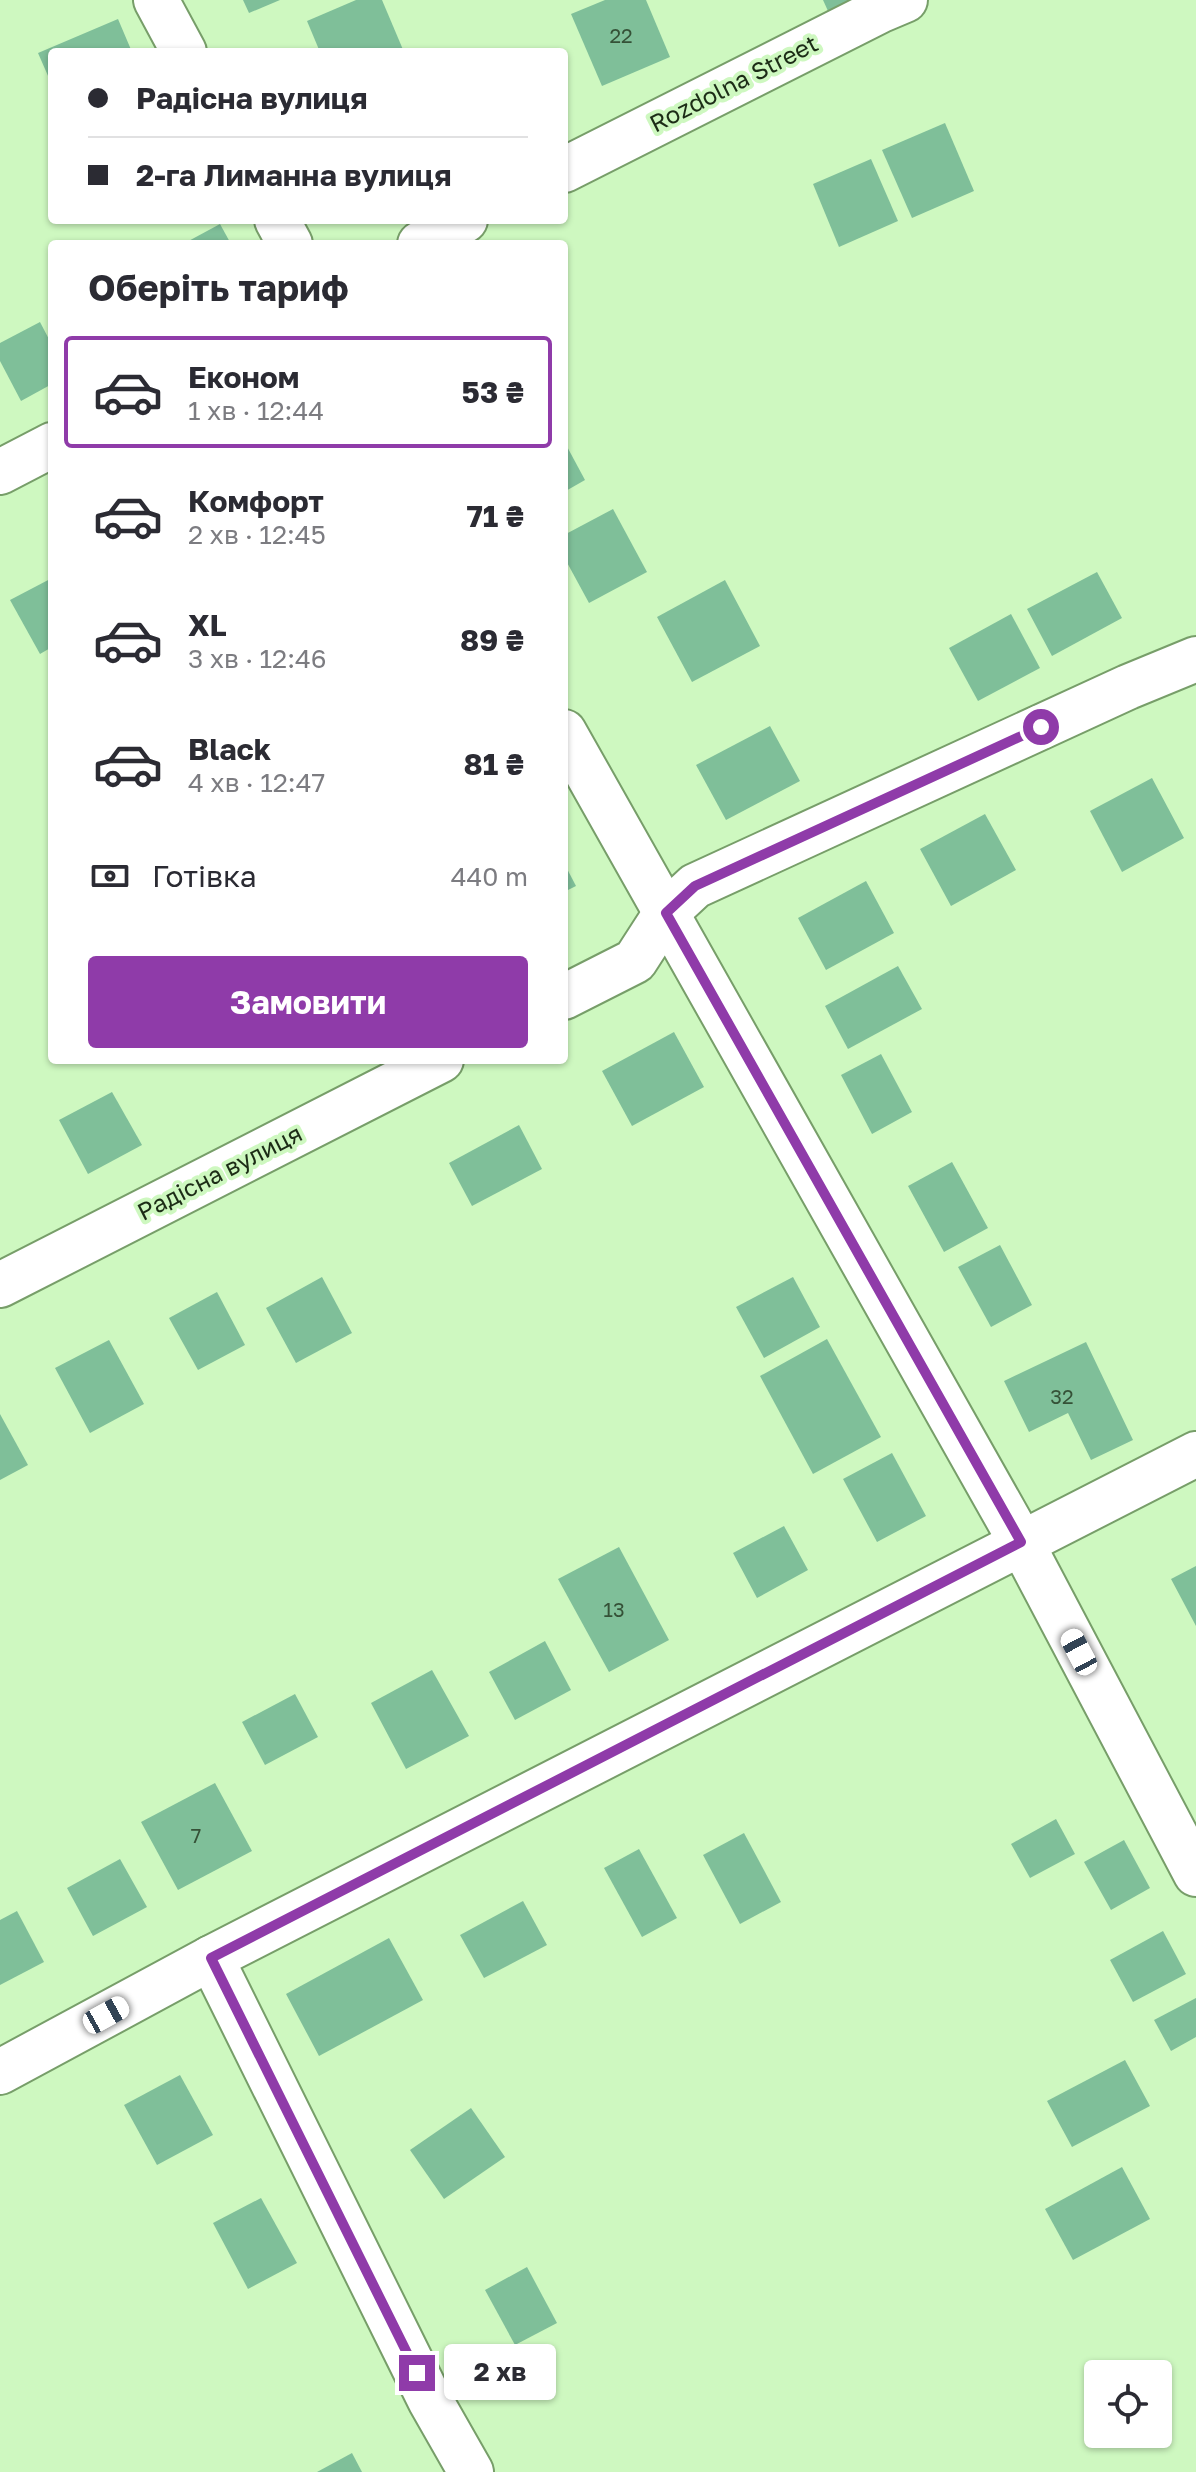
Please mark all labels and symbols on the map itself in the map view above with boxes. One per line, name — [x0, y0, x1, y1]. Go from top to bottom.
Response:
house number: 22 — [609, 23, 633, 47]
street label: Rozdolna Street — [644, 28, 822, 138]
route start — [1023, 709, 1059, 745]
street label: Радісна вулиця — [132, 1118, 307, 1226]
house number: 32 — [1050, 1384, 1074, 1408]
house number: 13 — [603, 1597, 625, 1621]
car — [1057, 1625, 1101, 1679]
house number: 7 — [191, 1823, 201, 1847]
car — [79, 1993, 133, 2037]
callout: 2 хв — [445, 2345, 557, 2401]
route end — [399, 2355, 435, 2391]

